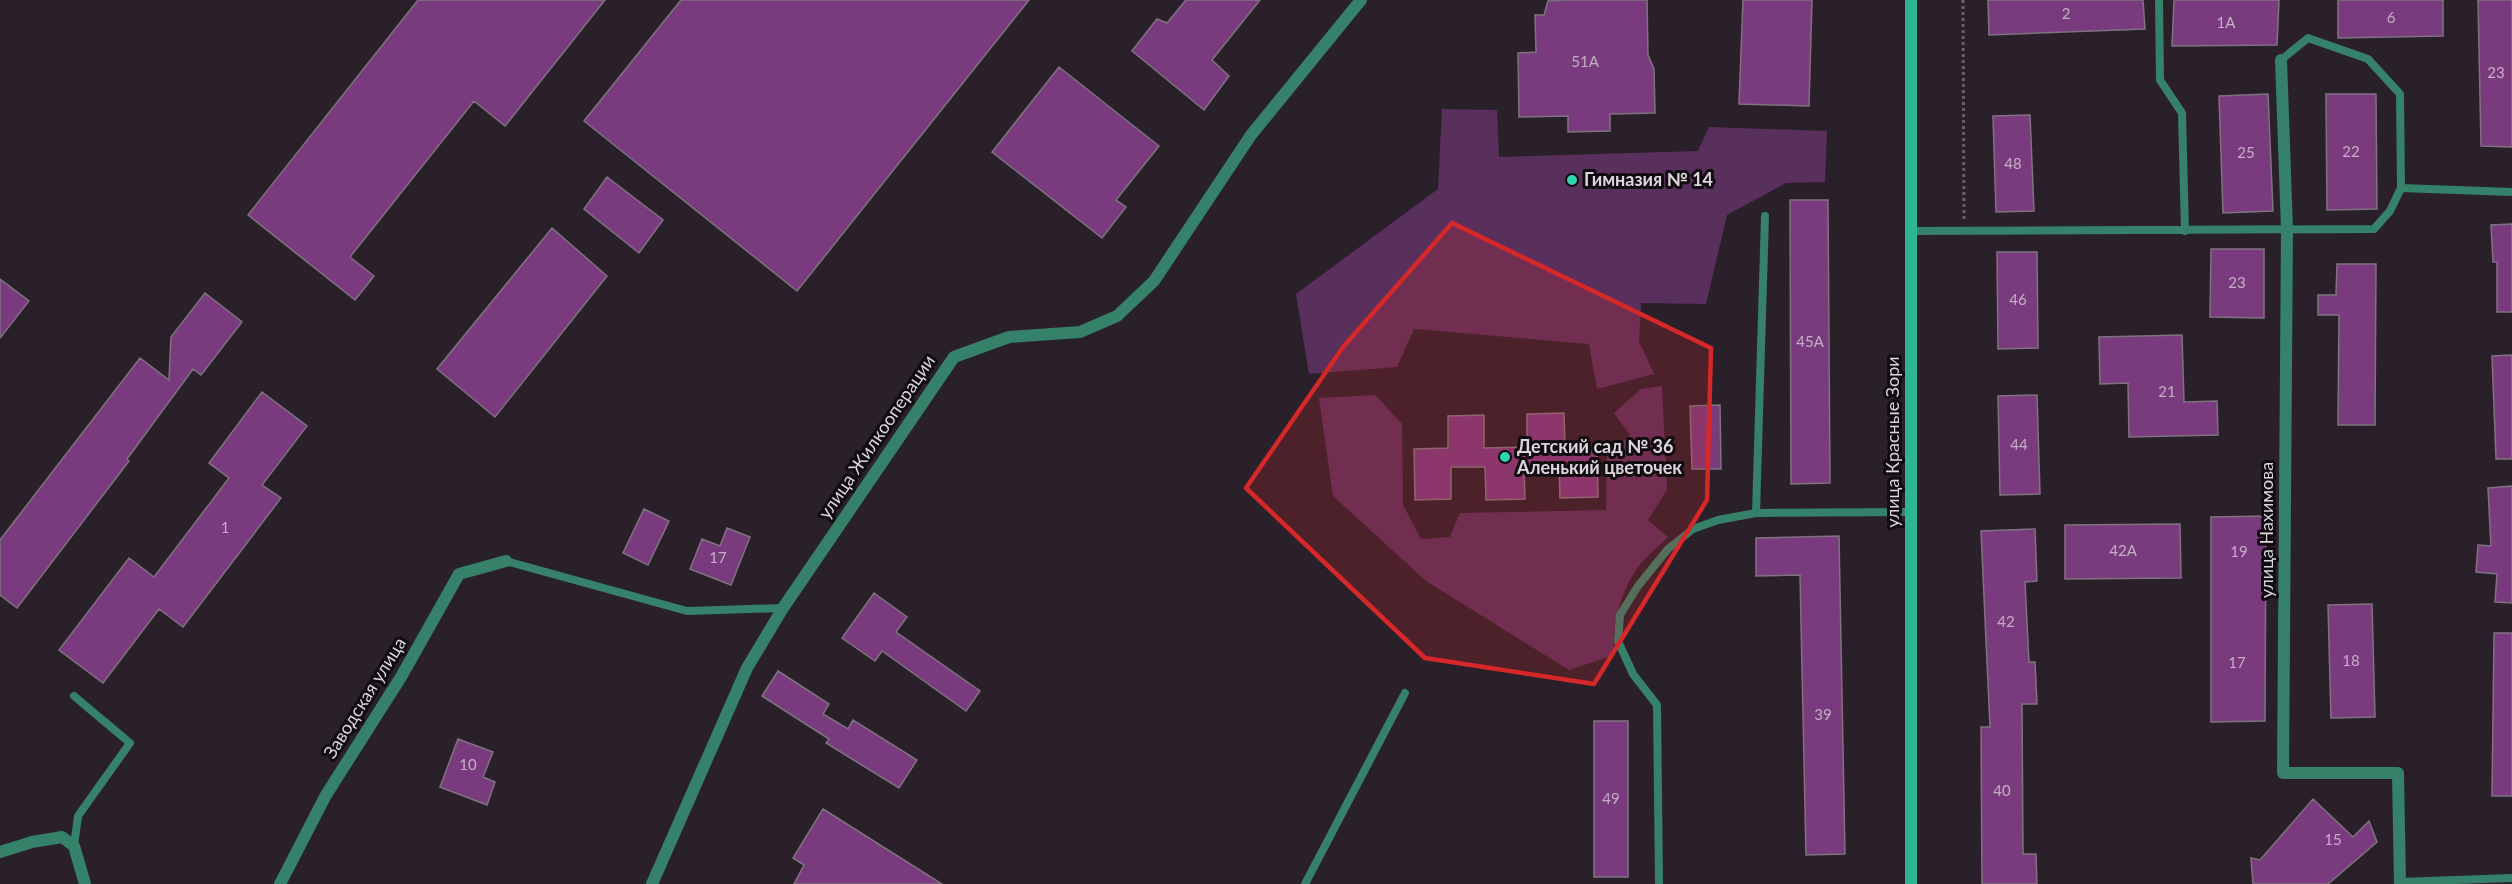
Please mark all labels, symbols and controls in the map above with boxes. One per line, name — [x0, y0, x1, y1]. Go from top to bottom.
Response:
house number: 2 — [2062, 4, 2070, 22]
house number: 6 — [2387, 8, 2396, 26]
house number: 1А — [2217, 13, 2236, 31]
house number: 51А — [1571, 52, 1600, 70]
house number: 23 — [2487, 63, 2505, 81]
house number: 22 — [2342, 142, 2360, 160]
house number: 25 — [2237, 143, 2255, 161]
house number: 48 — [2004, 154, 2022, 172]
place label: Гимназия № 14 — [1584, 168, 1713, 190]
marker: Гимназия № 14 — [1565, 173, 1579, 187]
house number: 23 — [2228, 273, 2246, 291]
house number: 46 — [2009, 290, 2027, 308]
house number: 45А — [1796, 332, 1825, 350]
street label: улица Жилкооперации — [813, 350, 939, 523]
street label: улица Красные Зори — [1881, 356, 1903, 528]
house number: 21 — [2158, 382, 2176, 400]
place label: Детский сад № 36 Аленький цветочек — [1516, 435, 1682, 478]
house number: 44 — [2010, 435, 2028, 453]
marker: Детский сад № 36 Аленький цветочек — [1498, 450, 1512, 464]
street label: улица Нахимова — [2255, 462, 2277, 598]
house number: 1 — [221, 518, 229, 536]
house number: 42А — [2109, 541, 2138, 559]
house number: 19 — [2230, 542, 2248, 560]
house number: 17 — [709, 548, 727, 566]
house number: 42 — [1997, 612, 2015, 630]
street label: Заводская улица — [318, 633, 410, 762]
house number: 18 — [2342, 651, 2360, 669]
house number: 17 — [2228, 653, 2246, 671]
house number: 39 — [1814, 705, 1832, 723]
house number: 10 — [459, 755, 477, 773]
house number: 40 — [1993, 781, 2011, 799]
house number: 49 — [1602, 789, 1620, 807]
house number: 15 — [2324, 830, 2342, 848]

